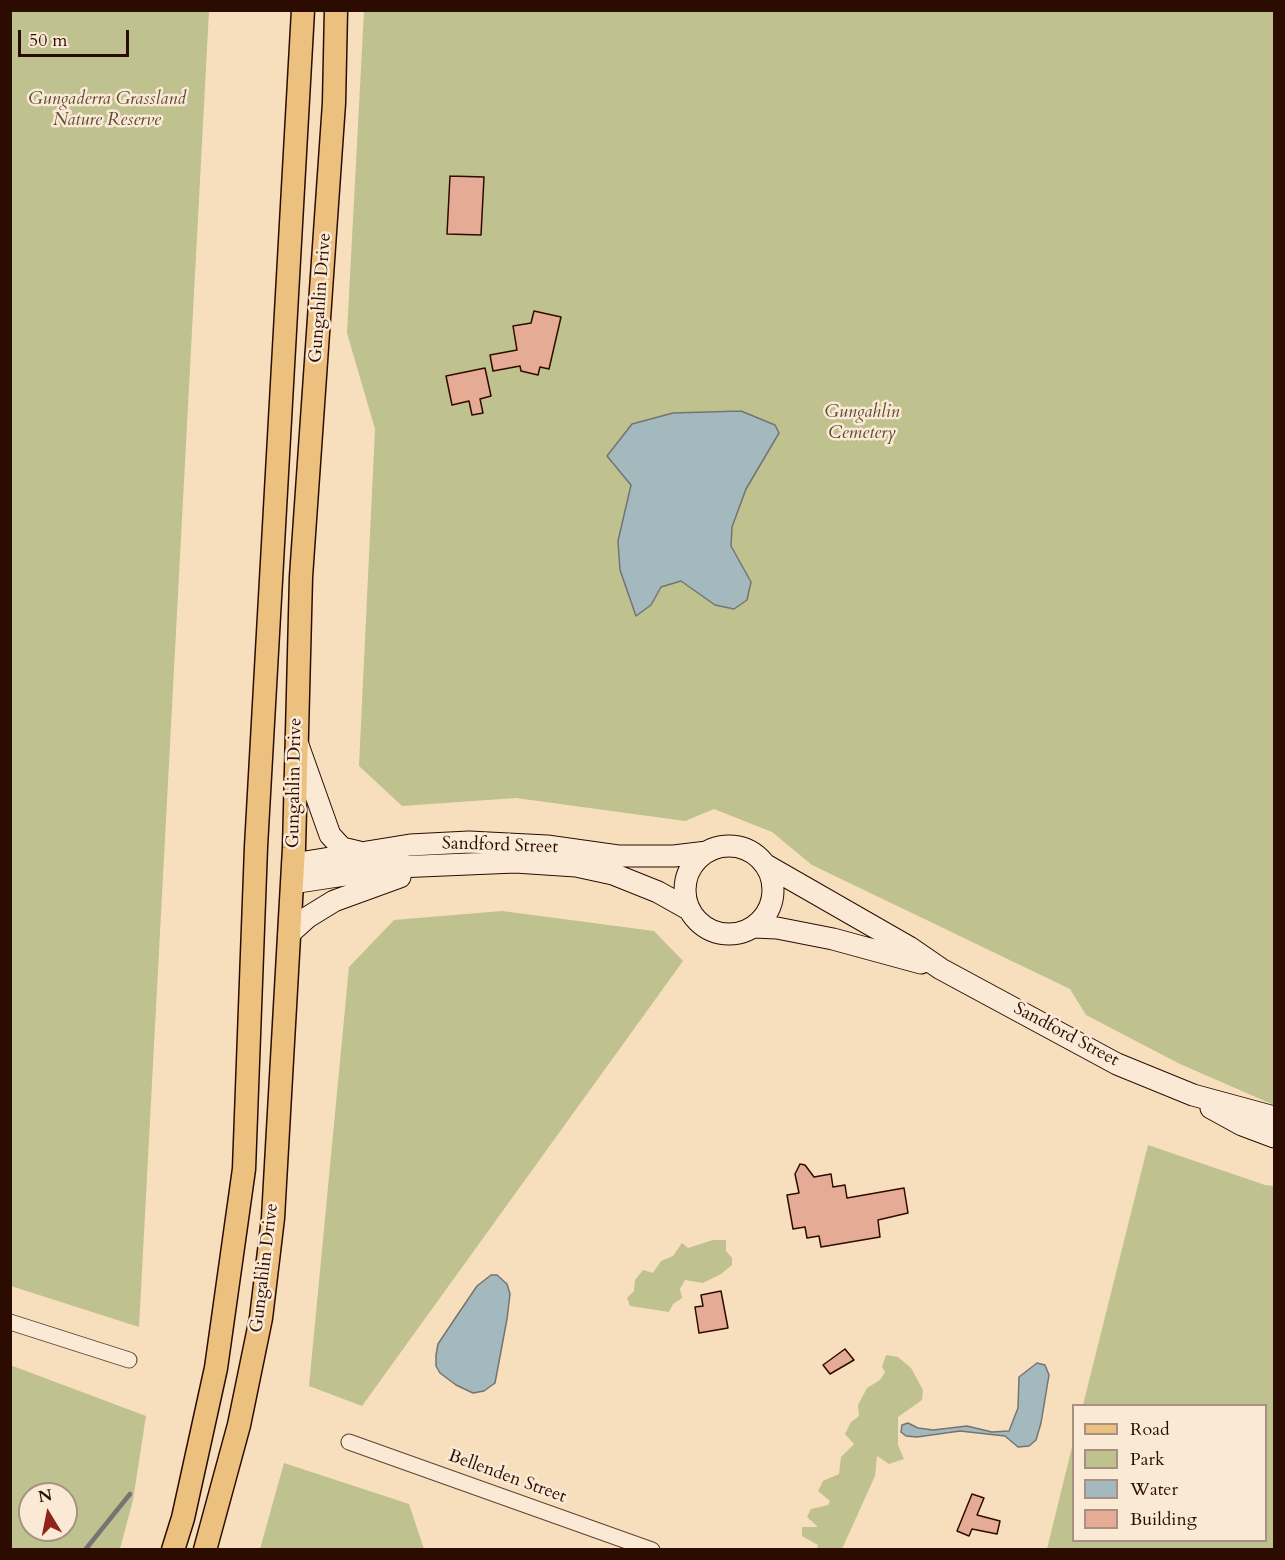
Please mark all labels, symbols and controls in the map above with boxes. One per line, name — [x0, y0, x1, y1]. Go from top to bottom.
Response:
scale bar — [21, 18, 132, 56]
text: 50 m — [29, 28, 68, 53]
park label: Gungaderra Grassland Nature Reserve — [28, 89, 186, 132]
street label: Gungahlin Drive — [306, 232, 336, 364]
park label: Gungahlin Cemetery — [825, 402, 899, 444]
street label: Gungahlin Drive — [283, 718, 307, 848]
street label: Sandford Street — [442, 833, 558, 859]
street label: Sandford Street — [1010, 998, 1122, 1072]
street label: Gungahlin Drive — [246, 1202, 284, 1334]
legend — [1072, 1404, 1267, 1542]
text: Road — [1130, 1417, 1170, 1442]
street label: Bellenden Street — [445, 1446, 569, 1508]
text: Park — [1130, 1447, 1165, 1472]
text: Water — [1130, 1477, 1178, 1502]
north arrow — [18, 1482, 78, 1542]
text: N — [36, 1484, 54, 1508]
text: Building — [1130, 1507, 1197, 1532]

